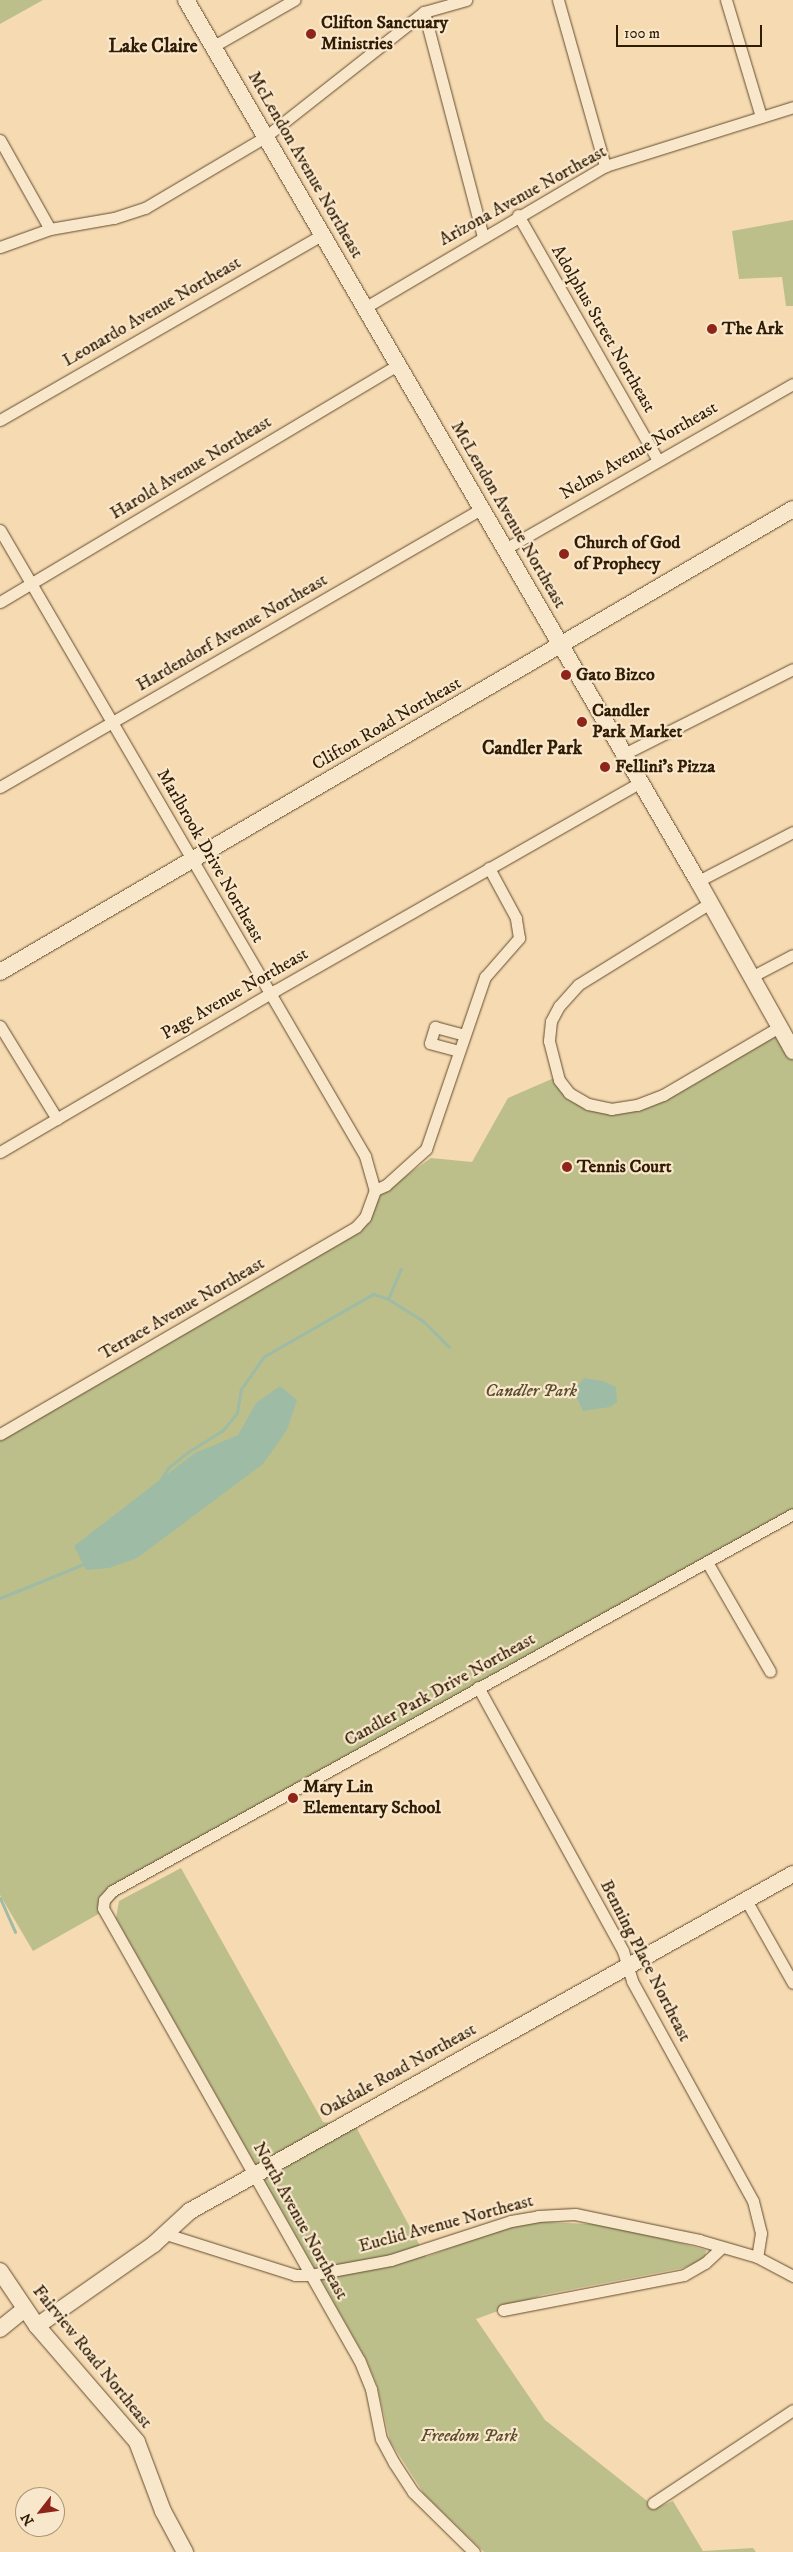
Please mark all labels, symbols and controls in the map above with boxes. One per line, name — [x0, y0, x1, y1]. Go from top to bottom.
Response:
place label: Clifton Sanctuary Ministries — [321, 13, 448, 56]
scale bar — [618, 15, 764, 47]
text: 100 m — [624, 24, 660, 43]
marker: Clifton Sanctuary Ministries — [305, 28, 317, 40]
district label: Lake Claire — [108, 36, 198, 58]
street label: McLendon Avenue Northeast — [243, 68, 367, 262]
street label: Arizona Avenue Northeast — [436, 141, 610, 251]
street label: Adolphus Street Northeast — [546, 241, 660, 417]
street label: Leonardo Avenue Northeast — [59, 252, 245, 372]
place label: The Ark — [722, 318, 783, 340]
marker: The Ark — [706, 323, 718, 335]
street label: Nelms Avenue Northeast — [556, 397, 722, 505]
street label: Harold Avenue Northeast — [107, 411, 275, 525]
street label: McLendon Avenue Northeast — [446, 418, 570, 612]
place label: Church of God of Prophecy — [574, 533, 680, 576]
marker: Church of God of Prophecy — [558, 548, 570, 560]
street label: Hardendorf Avenue Northeast — [133, 569, 331, 697]
place label: Gato Bizco — [576, 664, 655, 686]
marker: Gato Bizco — [560, 669, 572, 681]
street label: Clifton Road Northeast — [309, 673, 465, 775]
place label: Candler Park Market — [592, 701, 682, 744]
marker: Candler Park Market — [576, 716, 588, 728]
district label: Candler Park — [482, 738, 582, 760]
place label: Fellini's Pizza — [615, 756, 715, 778]
marker: Fellini's Pizza — [599, 761, 611, 773]
street label: Marlbrook Drive Northeast — [151, 765, 269, 947]
street label: Page Avenue Northeast — [158, 943, 312, 1045]
place label: Tennis Court — [577, 1156, 671, 1178]
marker: Tennis Court — [561, 1161, 573, 1173]
street label: Terrace Avenue Northeast — [96, 1253, 268, 1365]
park label: Candler Park — [485, 1380, 577, 1402]
street label: Candler Park Drive Northeast — [341, 1629, 539, 1751]
place label: Mary Lin Elementary School — [303, 1777, 441, 1820]
marker: Mary Lin Elementary School — [287, 1792, 299, 1804]
street label: Benning Place Northeast — [595, 1877, 695, 2045]
street label: Oakdale Road Northeast — [316, 2019, 480, 2123]
street label: North Avenue Northeast — [248, 2139, 352, 2303]
street label: Euclid Avenue Northeast — [356, 2190, 536, 2258]
street label: Fairview Road Northeast — [28, 2281, 156, 2433]
park label: Freedom Park — [420, 2425, 518, 2447]
north arrow — [15, 2487, 65, 2537]
text: N — [17, 2510, 39, 2528]

